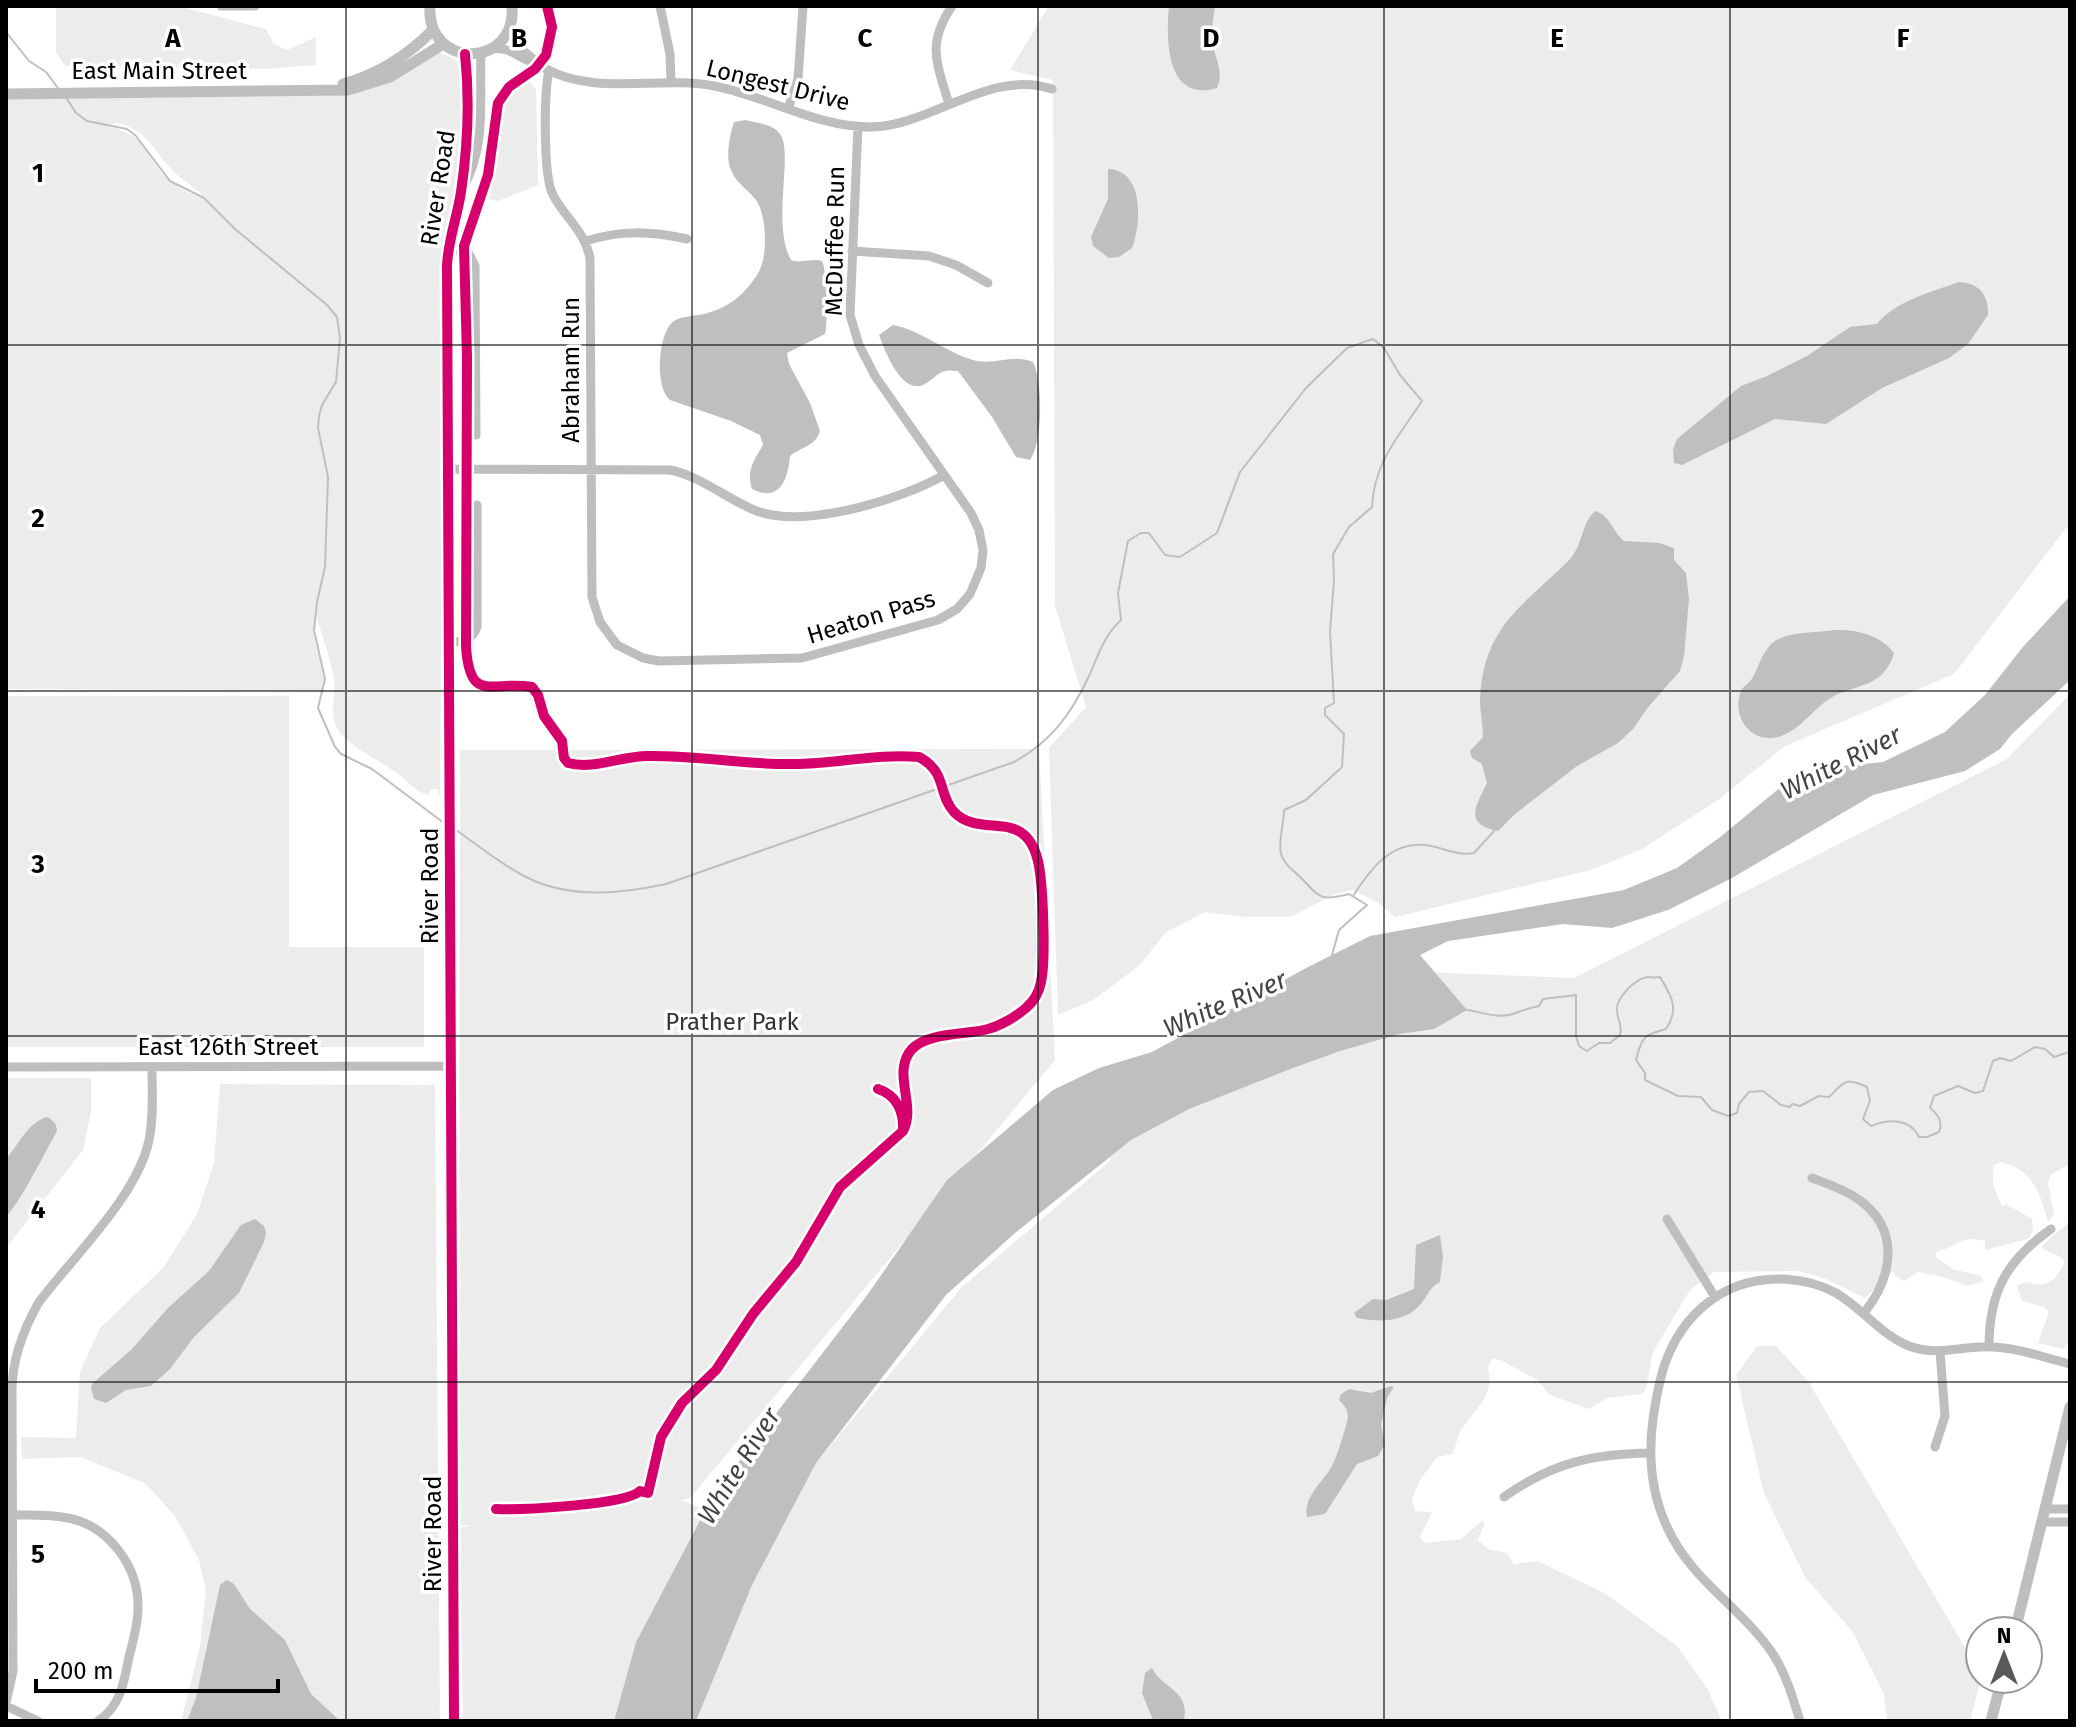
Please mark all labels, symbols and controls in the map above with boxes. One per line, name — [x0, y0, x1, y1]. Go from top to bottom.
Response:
text: A — [164, 23, 181, 54]
text: B — [511, 23, 527, 54]
text: C — [858, 23, 873, 54]
text: D — [1203, 23, 1220, 54]
text: E — [1550, 23, 1564, 54]
text: F — [1897, 23, 1910, 54]
street label: Longest Drive — [703, 54, 853, 116]
street label: East Main Street — [71, 57, 247, 85]
street label: River Road — [415, 128, 461, 248]
text: 1 — [32, 158, 44, 189]
street label: McDuffee Run — [820, 166, 850, 316]
street label: Abraham Run — [557, 297, 585, 443]
text: 2 — [31, 503, 45, 534]
street label: Heaton Pass — [804, 584, 938, 650]
water label: White River — [1775, 719, 1907, 807]
street label: River Road — [416, 827, 444, 945]
text: 3 — [30, 849, 45, 880]
water label: White River — [1159, 964, 1292, 1044]
park label: Prather Park — [665, 1008, 800, 1036]
street label: East 126th Street — [138, 1033, 319, 1061]
text: 4 — [31, 1194, 46, 1225]
water label: White River — [691, 1401, 788, 1530]
street label: River Road — [419, 1475, 447, 1593]
text: 5 — [31, 1539, 45, 1570]
north arrow — [1964, 1615, 2044, 1695]
text: N — [1997, 1622, 2011, 1649]
scale bar — [36, 1643, 278, 1693]
text: 200 m — [48, 1657, 114, 1685]

